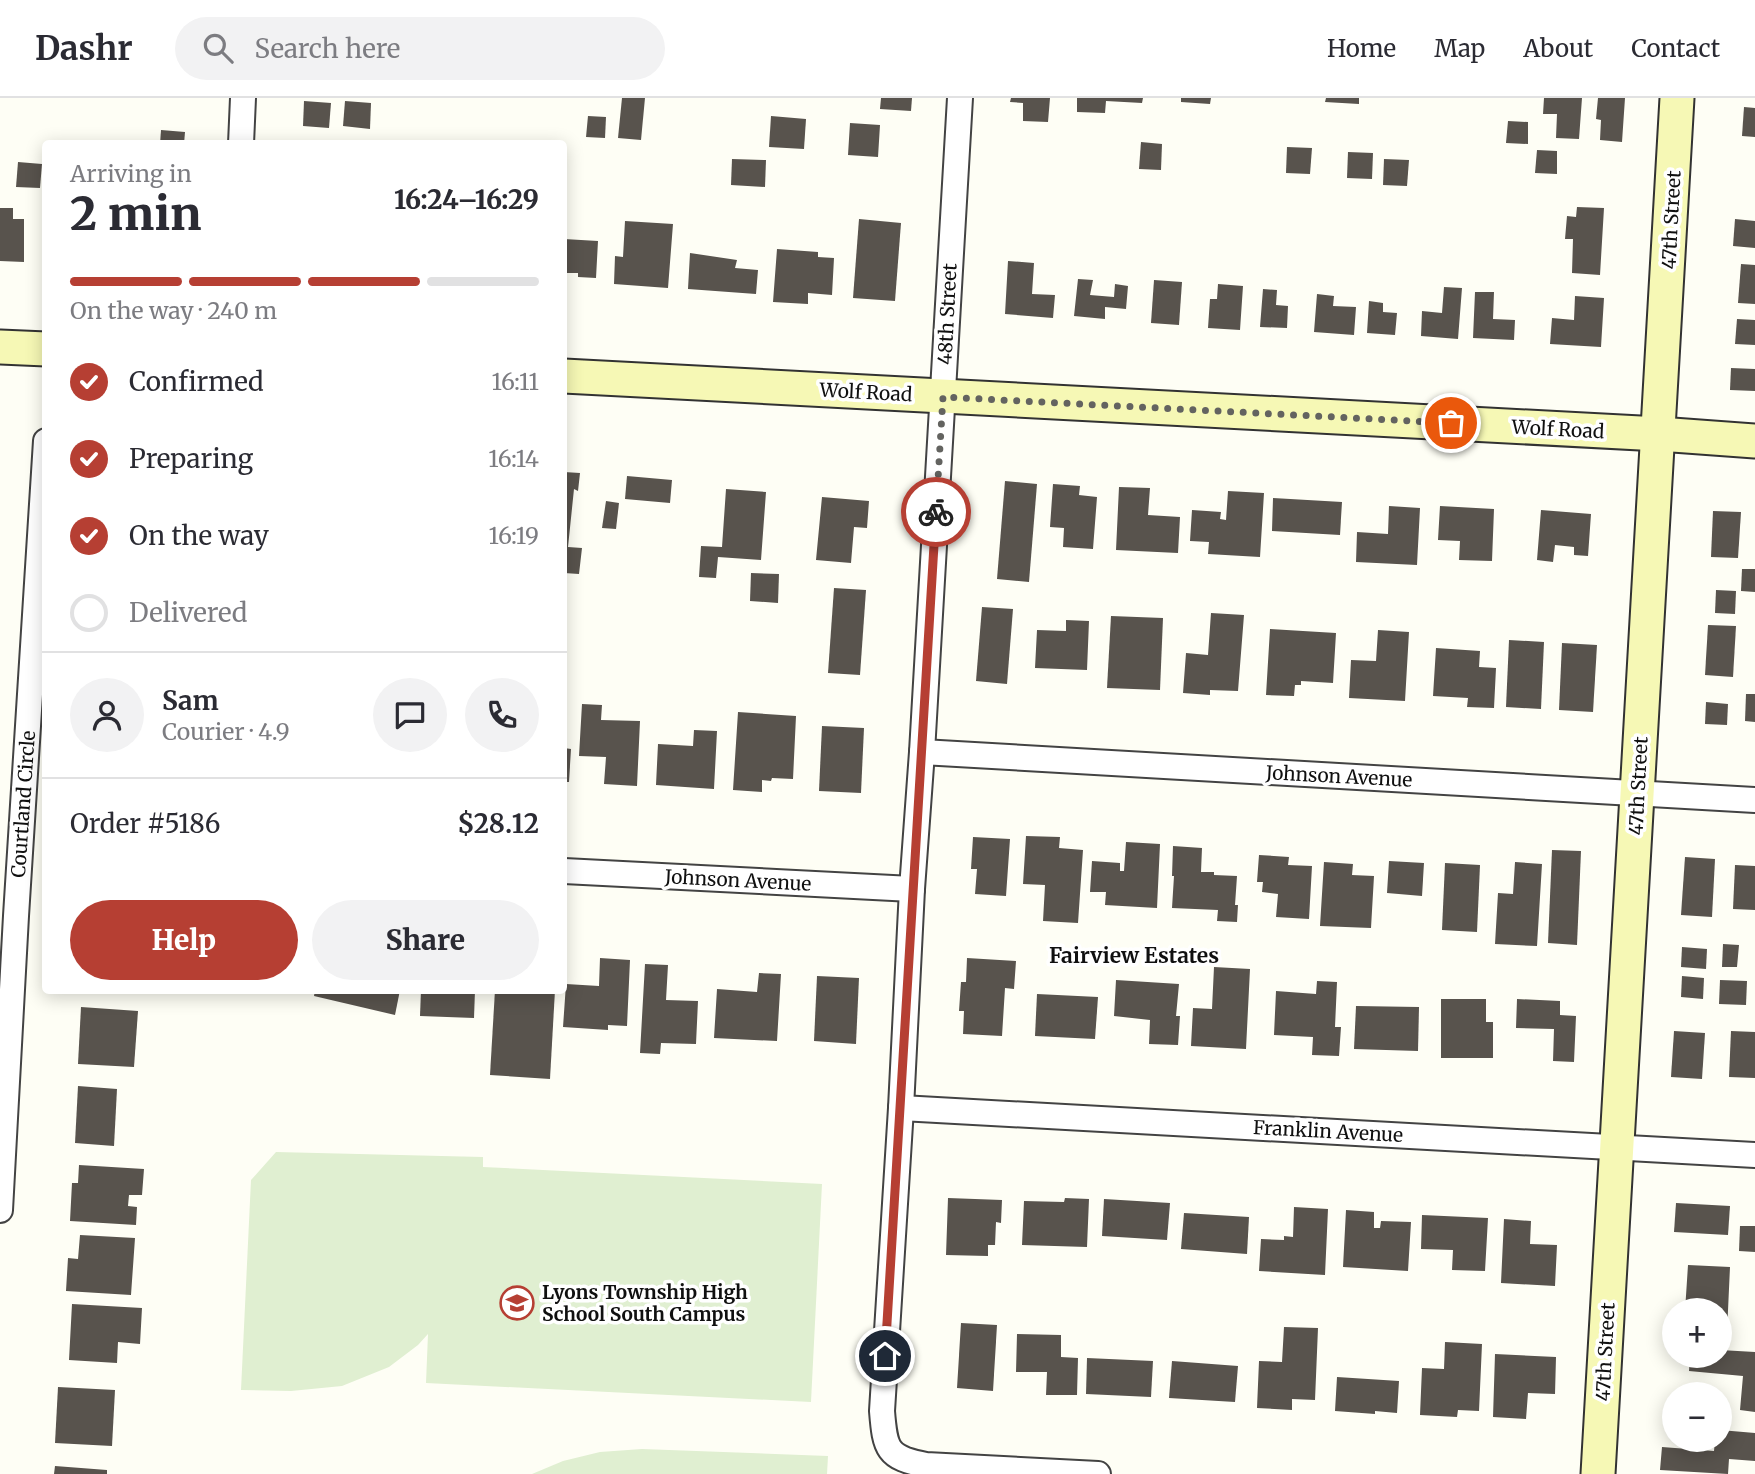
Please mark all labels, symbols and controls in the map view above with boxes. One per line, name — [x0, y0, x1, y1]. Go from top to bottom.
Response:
search box — [175, 17, 665, 80]
text: Dashr — [35, 28, 133, 69]
icon: search — [199, 29, 237, 67]
text: Search here — [255, 32, 400, 65]
text: Home — [1327, 33, 1396, 64]
text: Map — [1434, 33, 1485, 64]
text: About — [1523, 33, 1593, 64]
text: Contact — [1631, 33, 1720, 64]
text: Arriving in — [70, 159, 192, 188]
street label: 47th Street — [1656, 169, 1686, 270]
text: 16:24–16:29 — [394, 183, 539, 216]
text: 2 min — [70, 185, 202, 243]
street label: 48th Street — [932, 262, 962, 365]
text: On the way · 240 m — [70, 296, 277, 325]
icon: check — [70, 363, 108, 401]
text: Confirmed — [129, 365, 264, 398]
text: 16:11 — [492, 367, 539, 396]
street label: Wolf Road — [818, 378, 913, 406]
pin — [1421, 393, 1481, 453]
icon: bag — [1432, 404, 1470, 442]
street label: Wolf Road — [1510, 415, 1605, 443]
icon: check — [70, 440, 108, 478]
text: Preparing — [129, 442, 253, 475]
text: 16:14 — [488, 444, 539, 473]
courier — [901, 477, 971, 547]
icon: bike — [917, 493, 955, 531]
icon: check — [70, 517, 108, 555]
text: On the way — [129, 519, 269, 552]
text: 16:19 — [488, 521, 539, 550]
text: Delivered — [129, 596, 248, 629]
button: person — [70, 678, 144, 752]
button: chat — [373, 678, 447, 752]
button: phone — [465, 678, 539, 752]
text: Sam — [162, 684, 219, 717]
text: Courier · 4.9 — [162, 717, 290, 746]
street label: Courtland Circle — [6, 730, 40, 878]
street label: 47th Street — [1623, 735, 1653, 836]
street label: Johnson Avenue — [1264, 760, 1413, 792]
text: Order #5186 — [70, 807, 220, 840]
text: $28.12 — [457, 807, 539, 840]
street label: Johnson Avenue — [663, 864, 812, 896]
button: Help — [70, 900, 298, 980]
button: Share — [312, 900, 539, 980]
district label: Fairview Estates — [1049, 942, 1219, 969]
street label: Franklin Avenue — [1252, 1115, 1404, 1147]
place label: Lyons Township High School South Campus — [542, 1280, 748, 1326]
school or university icon: Lyons Township High School South Campus — [498, 1284, 536, 1322]
map controls — [1662, 1298, 1732, 1452]
button: + — [1662, 1298, 1732, 1368]
street label: 47th Street — [1590, 1301, 1620, 1402]
pin — [855, 1326, 915, 1386]
icon: home — [866, 1337, 904, 1375]
button: − — [1662, 1382, 1732, 1452]

